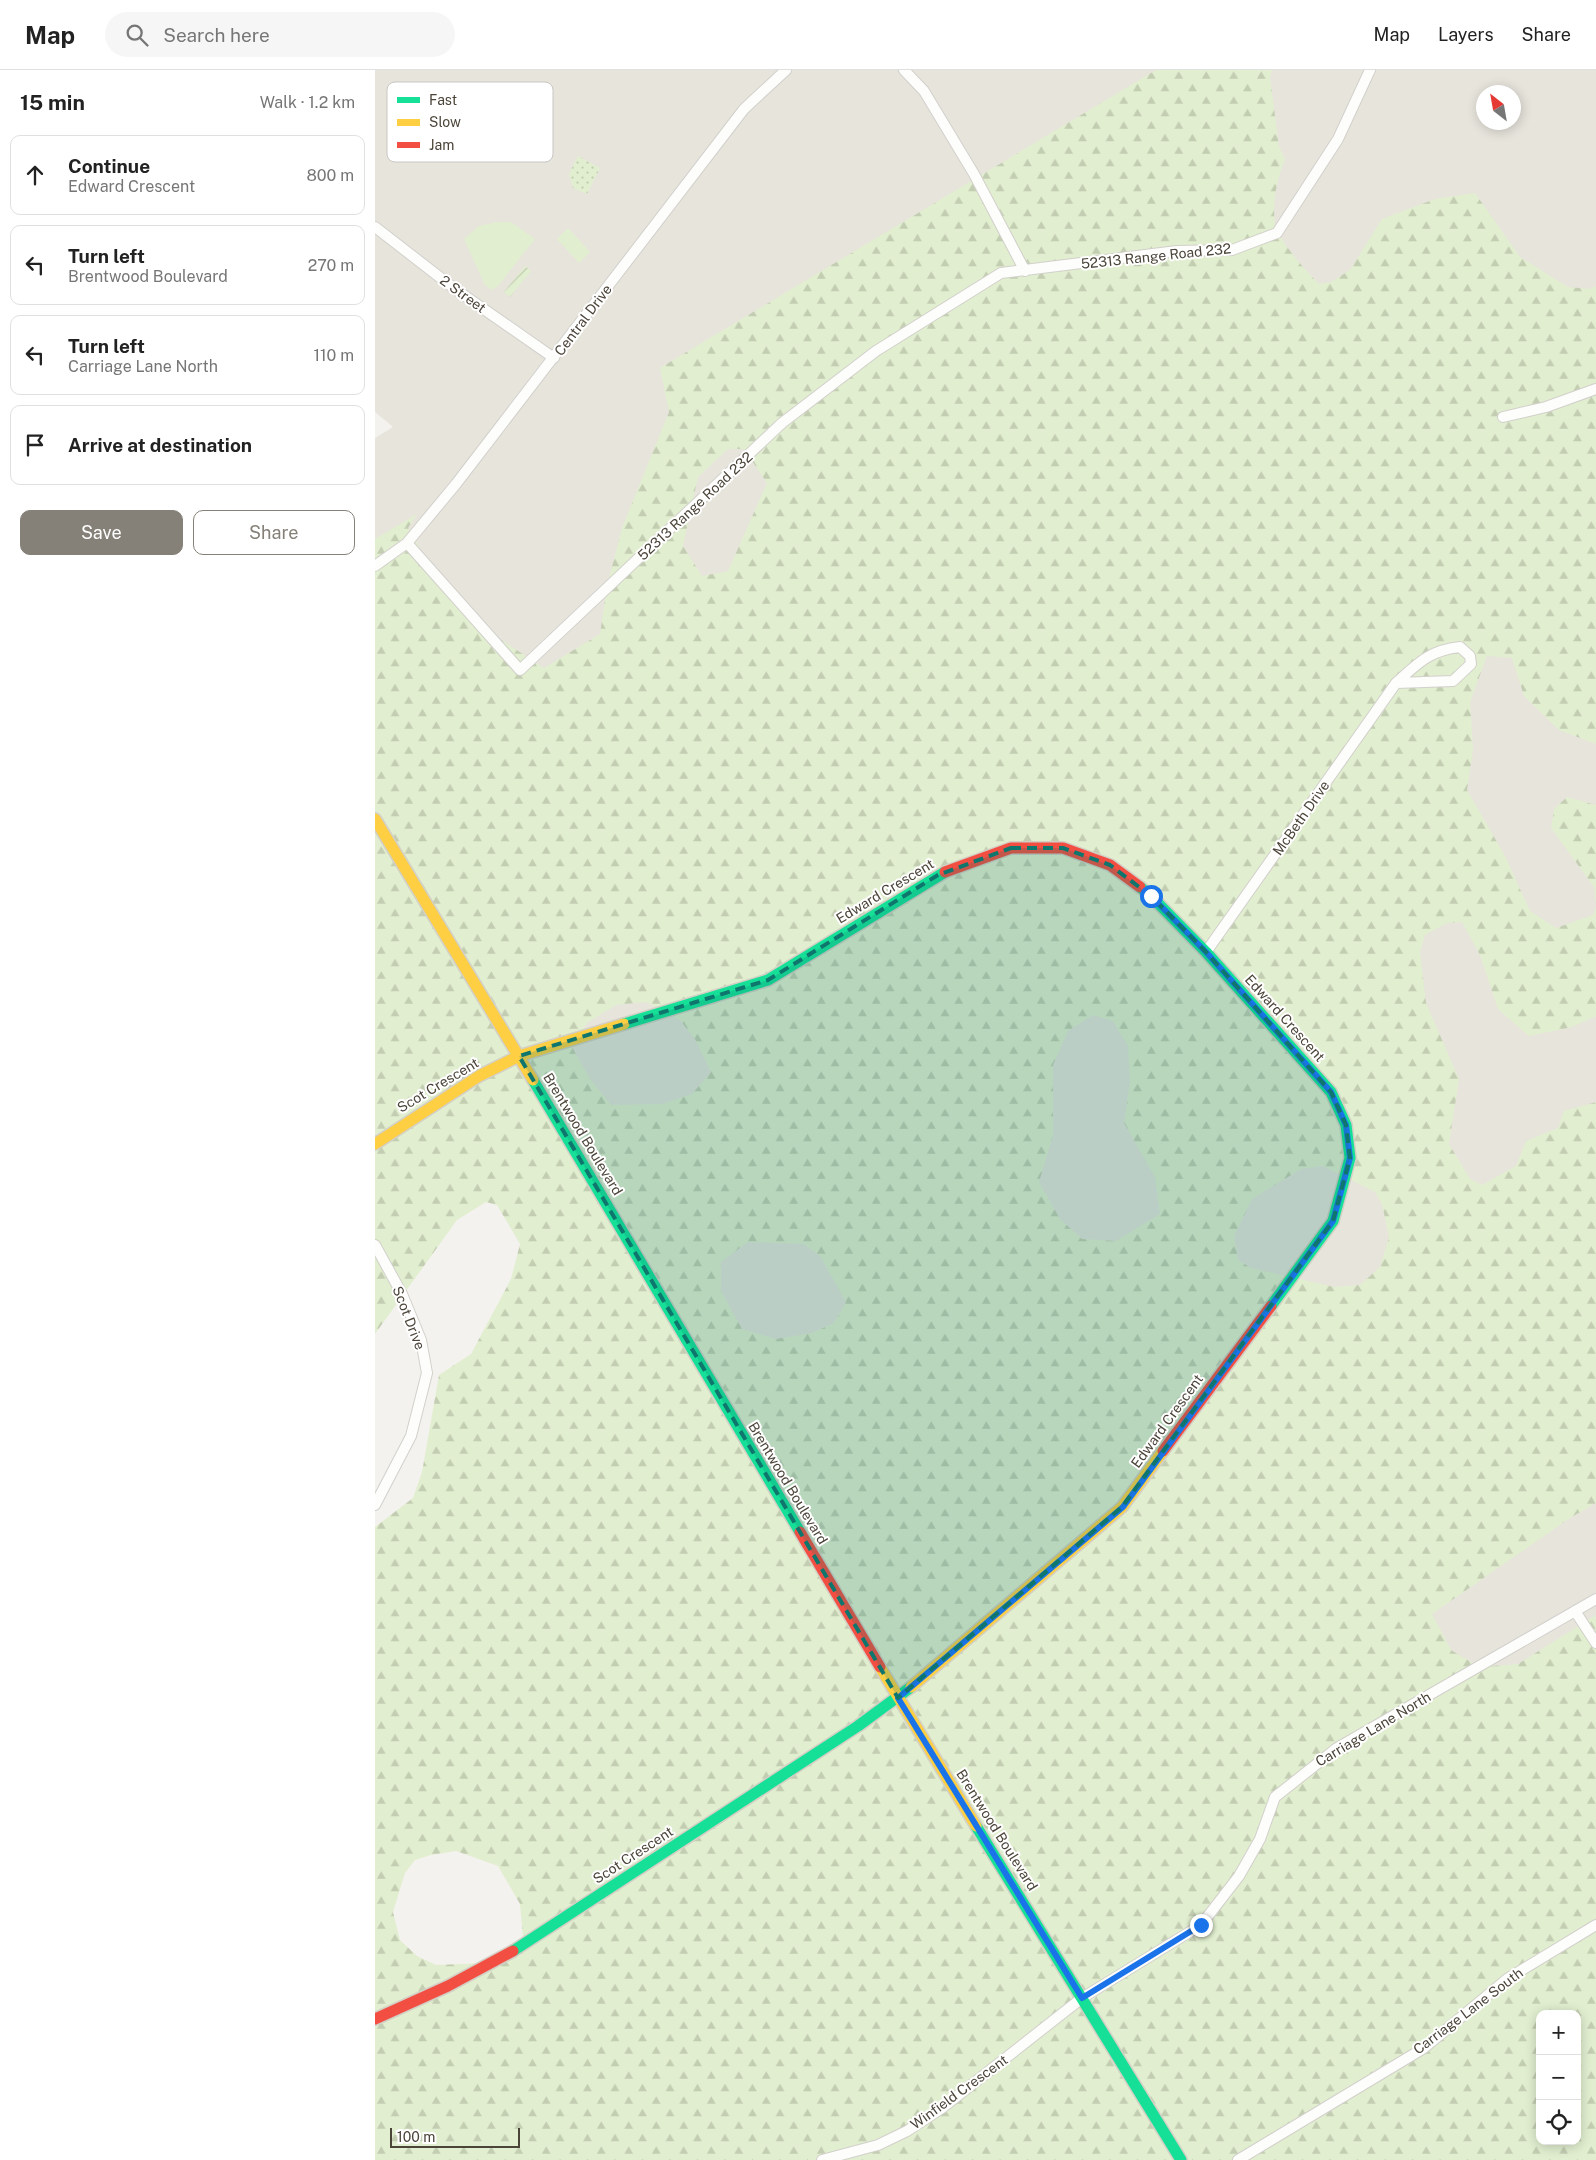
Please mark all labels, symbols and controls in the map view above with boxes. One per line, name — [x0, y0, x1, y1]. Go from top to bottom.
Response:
search box — [105, 12, 455, 57]
text: Map — [25, 21, 75, 49]
icon: search — [123, 21, 151, 49]
text: Search here — [163, 24, 270, 46]
text: Map — [1374, 24, 1410, 45]
text: Layers — [1438, 24, 1494, 45]
text: Share — [1522, 24, 1571, 45]
legend — [387, 82, 553, 162]
north arrow — [1476, 85, 1521, 130]
text: 15 min — [20, 90, 85, 115]
text: Fast — [429, 92, 457, 108]
text: Walk · 1.2 km — [260, 93, 355, 112]
text: Slow — [429, 114, 461, 130]
text: Jam — [429, 137, 454, 153]
text: Continue — [68, 155, 150, 177]
icon: ahead — [21, 161, 49, 189]
text: 800 m — [307, 166, 354, 185]
text: Edward Crescent — [68, 177, 195, 196]
street label: 52313 Range Road 232 — [1080, 240, 1232, 272]
text: Turn left — [68, 245, 145, 267]
icon: left — [21, 251, 49, 279]
text: 270 m — [308, 256, 354, 275]
text: Brentwood Boulevard — [68, 267, 228, 286]
street label: 2 Street — [437, 272, 489, 316]
street label: Central Drive — [551, 281, 615, 359]
text: Turn left — [68, 335, 145, 357]
icon: left — [21, 341, 49, 369]
text: 110 m — [313, 346, 354, 365]
text: Carriage Lane North — [68, 357, 218, 376]
icon: arrive — [21, 431, 49, 459]
text: Arrive at destination — [68, 434, 252, 456]
street label: 52313 Range Road 232 — [634, 449, 756, 563]
button: Save — [20, 510, 183, 555]
button: Share — [193, 510, 355, 555]
street label: McBeth Drive — [1269, 778, 1333, 858]
street label: Edward Crescent — [833, 855, 937, 927]
route start — [1140, 885, 1163, 908]
street label: Edward Crescent — [1242, 971, 1328, 1065]
street label: Scot Crescent — [394, 1054, 482, 1116]
street label: Brentwood Boulevard — [540, 1070, 626, 1198]
street label: Scot Drive — [390, 1284, 428, 1352]
street label: Edward Crescent — [1128, 1371, 1206, 1471]
street label: Brentwood Boulevard — [745, 1419, 831, 1547]
street label: Carriage Lane North — [1313, 1688, 1433, 1770]
street label: Brentwood Boulevard — [953, 1766, 1041, 1894]
street label: Scot Crescent — [590, 1823, 676, 1887]
route end — [1190, 1914, 1213, 1937]
street label: Carriage Lane South — [1410, 1965, 1526, 2057]
map controls — [1536, 2010, 1581, 2145]
button: + — [1536, 2010, 1581, 2055]
street label: Winfield Crescent — [907, 2051, 1011, 2133]
button: − — [1536, 2055, 1581, 2100]
button: locate — [1536, 2100, 1581, 2145]
scale bar — [390, 2125, 520, 2148]
text: 100 m — [397, 2129, 435, 2145]

